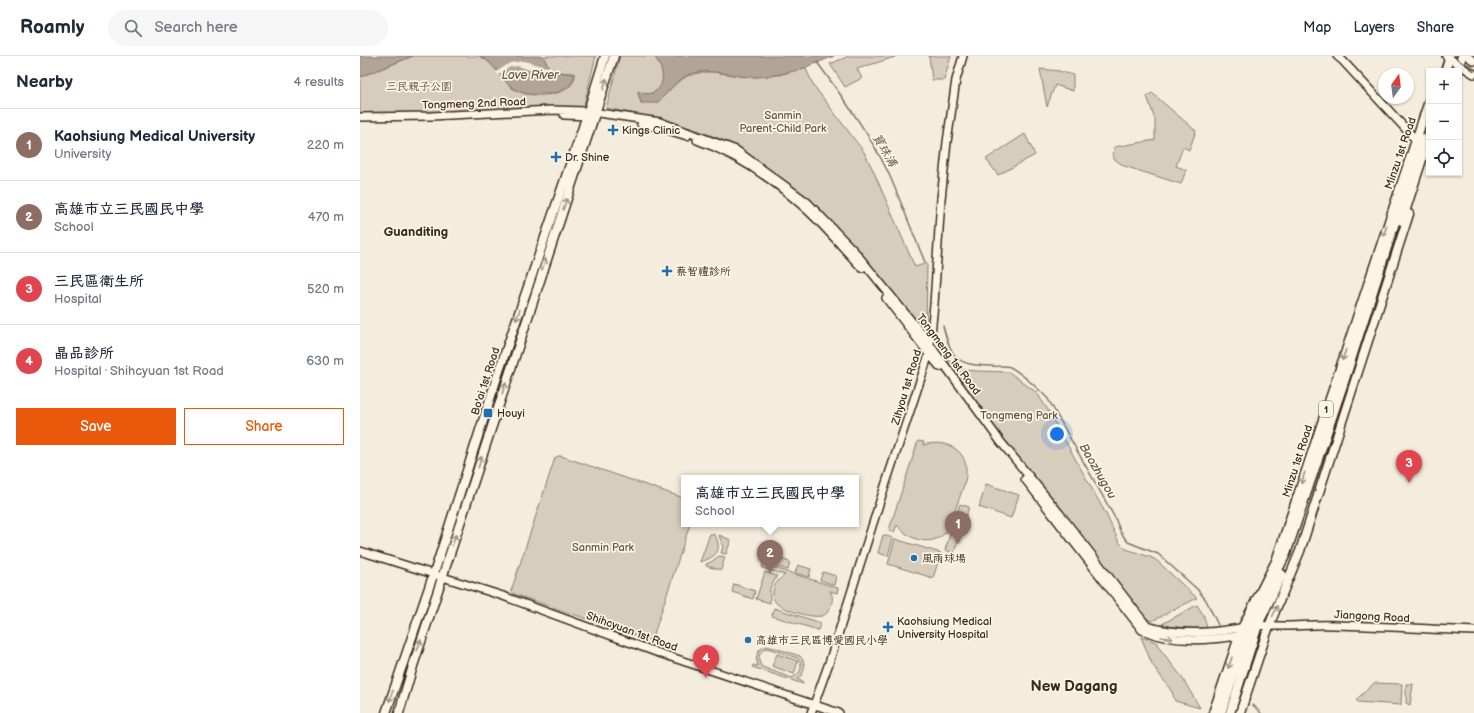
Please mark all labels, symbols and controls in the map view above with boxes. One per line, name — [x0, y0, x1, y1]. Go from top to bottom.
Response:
search box — [108, 10, 388, 46]
text: Roamly — [20, 16, 84, 39]
icon: search — [122, 17, 144, 39]
text: Search here — [154, 18, 238, 37]
text: Map — [1303, 19, 1331, 36]
text: Layers — [1353, 19, 1395, 36]
text: Share — [1417, 19, 1454, 36]
water label: Love River — [502, 68, 560, 83]
north arrow — [1378, 68, 1414, 104]
map controls — [1426, 68, 1462, 176]
button: + — [1426, 68, 1462, 104]
text: Nearby — [16, 72, 73, 92]
text: 4 results — [294, 74, 344, 90]
one-way arrow — [602, 78, 609, 91]
park label: 三民親子公園 — [386, 80, 452, 93]
street label: Tongmeng 2nd Road — [422, 95, 526, 112]
button: − — [1426, 104, 1462, 140]
park label: Sanmin Parent-Child Park — [740, 109, 827, 135]
street label: Minzu 1st Road — [1382, 115, 1419, 191]
marker: Kings Clinic — [607, 124, 619, 136]
place label: Kings Clinic — [622, 124, 680, 137]
text: Kaohsiung Medical University — [54, 127, 255, 146]
water label: 寶珠溝 — [869, 131, 901, 170]
text: 1 — [26, 137, 32, 153]
text: 220 m — [307, 137, 344, 153]
button: locate — [1426, 140, 1462, 176]
text: University — [54, 146, 111, 162]
marker: Dr. Shine — [550, 151, 562, 163]
place label: Dr. Shine — [565, 151, 610, 164]
one-way arrow — [562, 197, 569, 210]
text: 高雄市立三民國民中學 — [54, 200, 204, 219]
text: 2 — [25, 209, 33, 225]
text: 470 m — [308, 209, 344, 225]
text: School — [54, 219, 94, 235]
district label: Guanditing — [384, 224, 448, 240]
one-way arrow — [1381, 224, 1388, 237]
one-way arrow — [541, 259, 549, 271]
marker: 蔡智禮診所 — [661, 265, 673, 277]
place label: 蔡智禮診所 — [676, 265, 731, 278]
text: 三民區衛生所 — [54, 272, 144, 291]
text: 3 — [25, 281, 33, 297]
text: 520 m — [307, 281, 344, 297]
text: Hospital — [54, 291, 102, 307]
one-way arrow — [514, 308, 522, 320]
street label: Tongmeng 1st Road — [914, 311, 983, 397]
text: 晶品診所 — [54, 344, 114, 363]
street label: Bo'ai 1st Road — [468, 346, 503, 417]
street label: Zihyou 1st Road — [889, 348, 924, 427]
one-way arrow — [1340, 348, 1348, 360]
text: 4 — [25, 353, 33, 369]
text: 630 m — [306, 353, 344, 369]
text: Hospital · Shihcyuan 1st Road — [54, 363, 224, 379]
one-way arrow — [501, 382, 508, 395]
road number: 1 — [1319, 401, 1333, 417]
marker: Houyi — [482, 407, 494, 419]
place label: Houyi — [497, 407, 525, 420]
button: Save — [16, 408, 176, 445]
button: Share — [184, 408, 344, 445]
park label: Tongmeng Park — [980, 409, 1058, 422]
street label: Minzu 1st Road — [1280, 423, 1315, 499]
your location — [1047, 424, 1067, 444]
water label: Baozhugou — [1076, 441, 1120, 502]
pin: 3 — [1396, 450, 1422, 483]
one-way arrow — [477, 455, 484, 468]
one-way arrow — [1299, 472, 1307, 484]
popup — [681, 475, 859, 527]
text: 高雄市立三民國民中學 — [695, 484, 845, 503]
text: School — [695, 503, 735, 519]
pin: 1 — [945, 511, 971, 544]
one-way arrow — [451, 534, 459, 546]
pin: 2 — [757, 540, 783, 573]
park label: Sanmin Park — [572, 541, 635, 554]
place label: 風雨球場 — [922, 552, 966, 565]
marker: 風雨球場 — [909, 553, 919, 563]
one-way arrow — [1272, 606, 1280, 618]
street label: Jiangong Road — [1334, 608, 1410, 625]
street label: Shihcyuan 1st Road — [584, 609, 679, 654]
place label: Kaohsiung Medical University Hospital — [897, 615, 992, 641]
marker: Kaohsiung Medical University Hospital — [882, 621, 894, 633]
place label: 高雄市三民區博愛國民小學 — [756, 634, 888, 647]
one-way arrow — [1160, 634, 1173, 642]
marker: 高雄市三民區博愛國民小學 — [743, 635, 753, 645]
one-way arrow — [416, 639, 424, 651]
pin: 4 — [693, 645, 719, 678]
one-way arrow — [1225, 657, 1233, 669]
district label: New Dagang — [1031, 677, 1117, 696]
one-way arrow — [387, 689, 395, 701]

